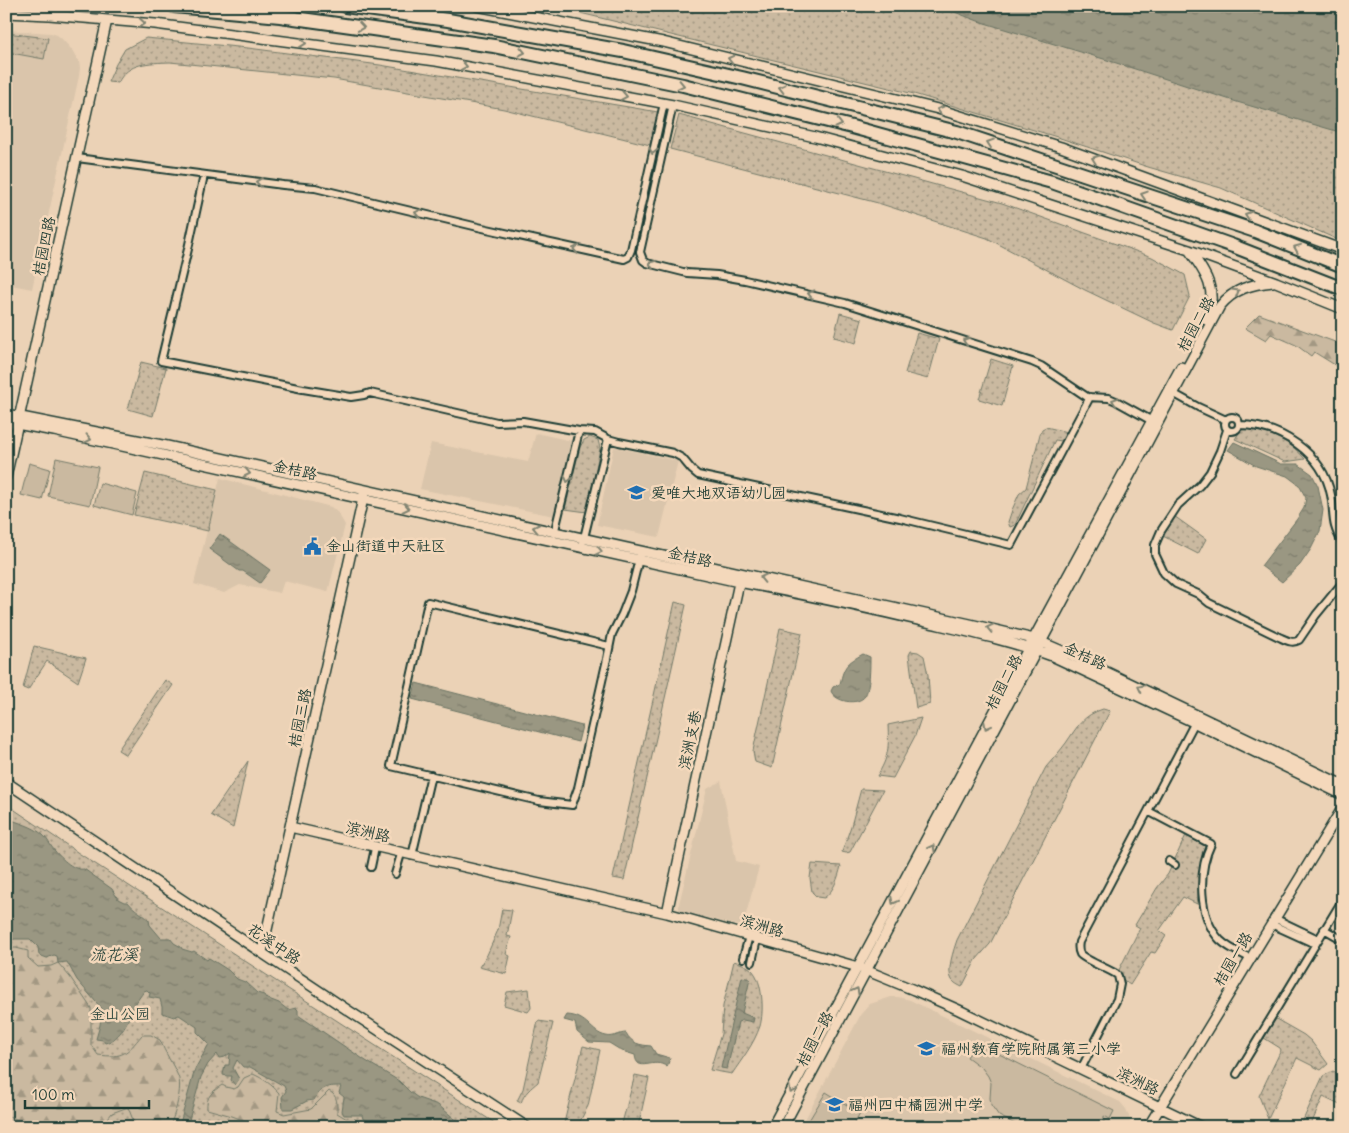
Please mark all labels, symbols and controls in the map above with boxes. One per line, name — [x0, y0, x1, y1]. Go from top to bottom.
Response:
one-way arrow — [138, 17, 146, 28]
one-way arrow — [357, 22, 366, 32]
one-way arrow — [300, 37, 308, 48]
one-way arrow — [518, 46, 526, 56]
one-way arrow — [728, 54, 736, 64]
one-way arrow — [460, 60, 469, 70]
one-way arrow — [677, 79, 686, 89]
one-way arrow — [778, 83, 787, 94]
one-way arrow — [619, 90, 628, 100]
one-way arrow — [936, 105, 945, 116]
one-way arrow — [834, 118, 843, 129]
one-way arrow — [986, 139, 995, 149]
one-way arrow — [649, 146, 659, 155]
one-way arrow — [1091, 155, 1100, 165]
one-way arrow — [254, 177, 262, 188]
one-way arrow — [1140, 191, 1149, 201]
one-way arrow — [413, 208, 422, 219]
one-way arrow — [1244, 211, 1252, 221]
street label: 桔园四路 — [28, 215, 59, 277]
one-way arrow — [572, 244, 581, 255]
one-way arrow — [1294, 244, 1302, 254]
one-way arrow — [648, 260, 657, 270]
one-way arrow — [1231, 288, 1240, 298]
one-way arrow — [806, 290, 815, 300]
street label: 桔园二路 — [1173, 293, 1218, 355]
one-way arrow — [963, 337, 971, 347]
one-way arrow — [1111, 397, 1120, 407]
one-way arrow — [84, 433, 93, 443]
street label: 金桔路 — [271, 456, 319, 483]
one-way arrow — [243, 468, 251, 478]
one-way arrow — [563, 474, 574, 483]
school or university icon: 爱唯大地双语幼儿园 — [627, 483, 647, 503]
place label: 爱唯大地双语幼儿园 — [651, 483, 786, 502]
one-way arrow — [401, 502, 410, 513]
one-way arrow — [532, 523, 541, 534]
public building icon: 金山街道中天社区 — [302, 536, 322, 556]
place label: 金山街道中天社区 — [326, 536, 446, 555]
street label: 金桔路 — [666, 542, 714, 571]
one-way arrow — [594, 545, 603, 556]
one-way arrow — [759, 573, 768, 584]
one-way arrow — [986, 623, 995, 634]
street label: 金桔路 — [1061, 637, 1110, 674]
street label: 桔园二路 — [981, 651, 1026, 713]
one-way arrow — [1137, 684, 1146, 694]
street label: 桔园三路 — [284, 687, 315, 749]
street label: 滨洲支巷 — [674, 709, 705, 771]
one-way arrow — [983, 721, 993, 730]
street label: 滨洲路 — [344, 817, 392, 846]
one-way arrow — [926, 844, 936, 853]
one-way arrow — [890, 895, 900, 904]
street label: 滨洲路 — [738, 910, 786, 941]
street label: 花溪中路 — [244, 919, 304, 968]
street label: 桔园一路 — [1209, 928, 1256, 989]
water label: 流花溪 — [90, 944, 139, 964]
one-way arrow — [850, 988, 860, 997]
park label: 金山公园 — [90, 1004, 150, 1023]
street label: 桔园二路 — [792, 1008, 837, 1070]
school or university icon: 福州教育学院附属第三小学 — [917, 1039, 937, 1059]
place label: 福州教育学院附属第三小学 — [941, 1039, 1121, 1058]
street label: 滨洲路 — [1114, 1062, 1163, 1099]
scale bar — [25, 1078, 149, 1110]
text: 100 m — [32, 1085, 74, 1104]
one-way arrow — [788, 1085, 798, 1094]
school or university icon: 福州四中橘园洲中学 — [824, 1095, 844, 1115]
place label: 福州四中橘园洲中学 — [848, 1095, 983, 1114]

